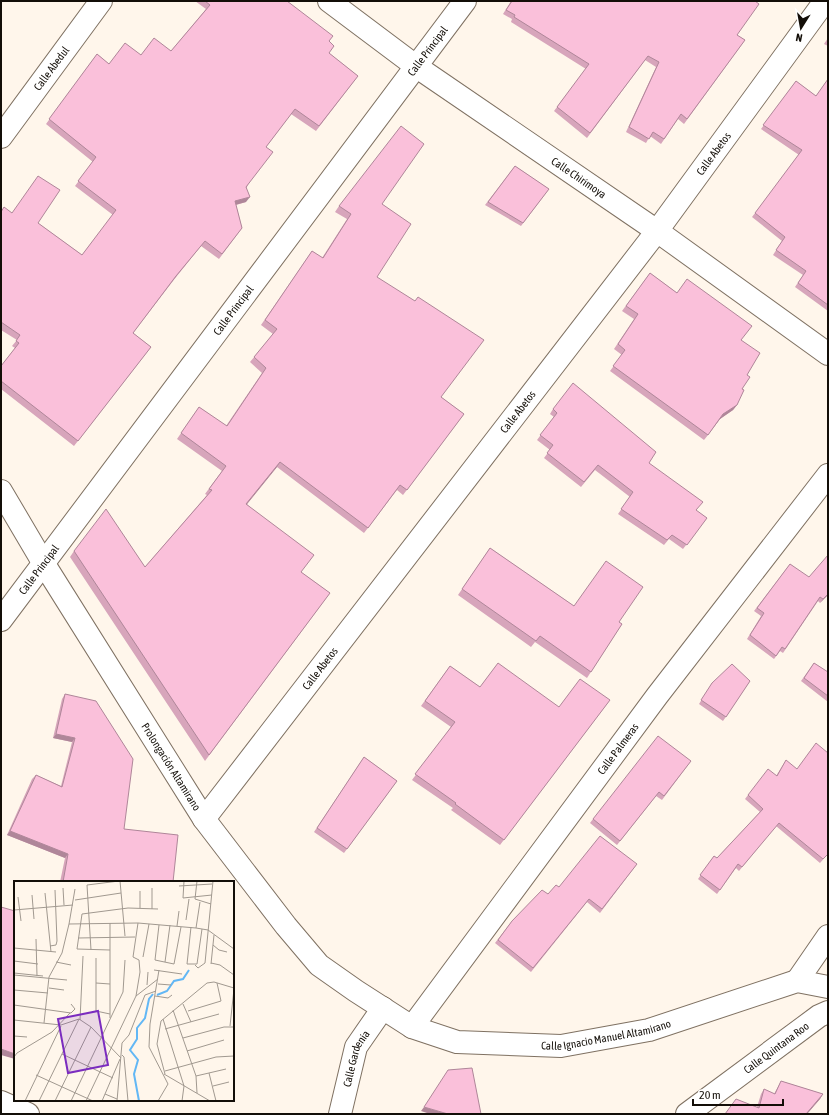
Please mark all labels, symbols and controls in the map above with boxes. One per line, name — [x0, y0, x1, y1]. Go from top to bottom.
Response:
north arrow — [781, 8, 821, 48]
street label: Calle Principal — [405, 24, 450, 78]
text: N — [795, 31, 803, 44]
street label: Calle Abedul — [31, 44, 71, 93]
street label: Calle Abetos — [694, 130, 733, 177]
street label: Calle Chirimoya — [549, 155, 608, 200]
street label: Calle Principal — [211, 283, 256, 337]
street label: Calle Abetos — [498, 388, 538, 435]
street label: Calle Principal — [16, 542, 61, 597]
street label: Calle Abetos — [300, 645, 340, 692]
street label: Prolongación Altamirano — [139, 721, 203, 813]
street label: Calle Palmeras — [595, 721, 641, 777]
inset map — [14, 881, 234, 1101]
street label: Calle Ignacio Manuel Altamirano — [541, 1017, 672, 1052]
street label: Calle Quintana Roo — [741, 1020, 811, 1076]
street label: Calle Gardenia — [341, 1028, 372, 1088]
scale bar — [693, 1081, 783, 1107]
text: 20 m — [699, 1088, 721, 1102]

